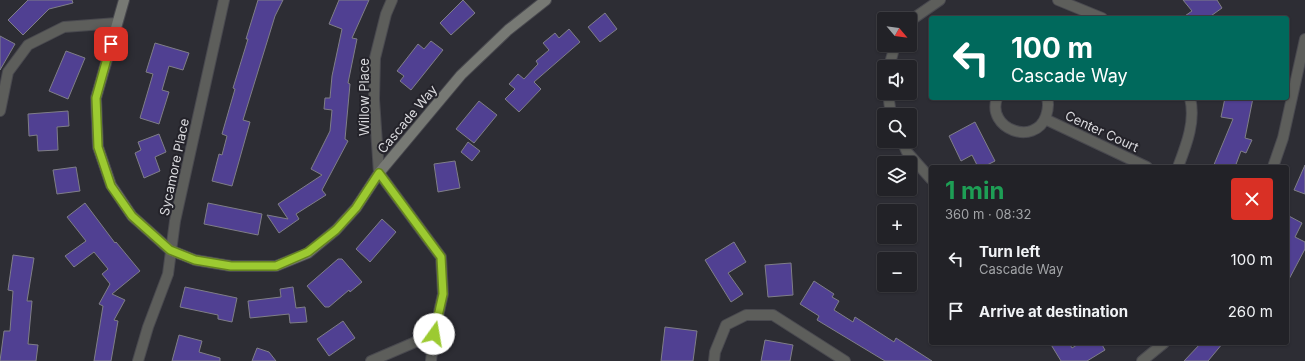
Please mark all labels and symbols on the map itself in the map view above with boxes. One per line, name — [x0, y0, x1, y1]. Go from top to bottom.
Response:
north arrow — [877, 12, 917, 52]
pin — [94, 27, 128, 61]
street label: Willow Place — [356, 58, 372, 136]
street label: Cascade Way — [374, 82, 440, 156]
street label: Center Court — [1063, 107, 1141, 155]
street label: Sycamore Place — [156, 117, 192, 217]
position arrow — [413, 313, 455, 355]

